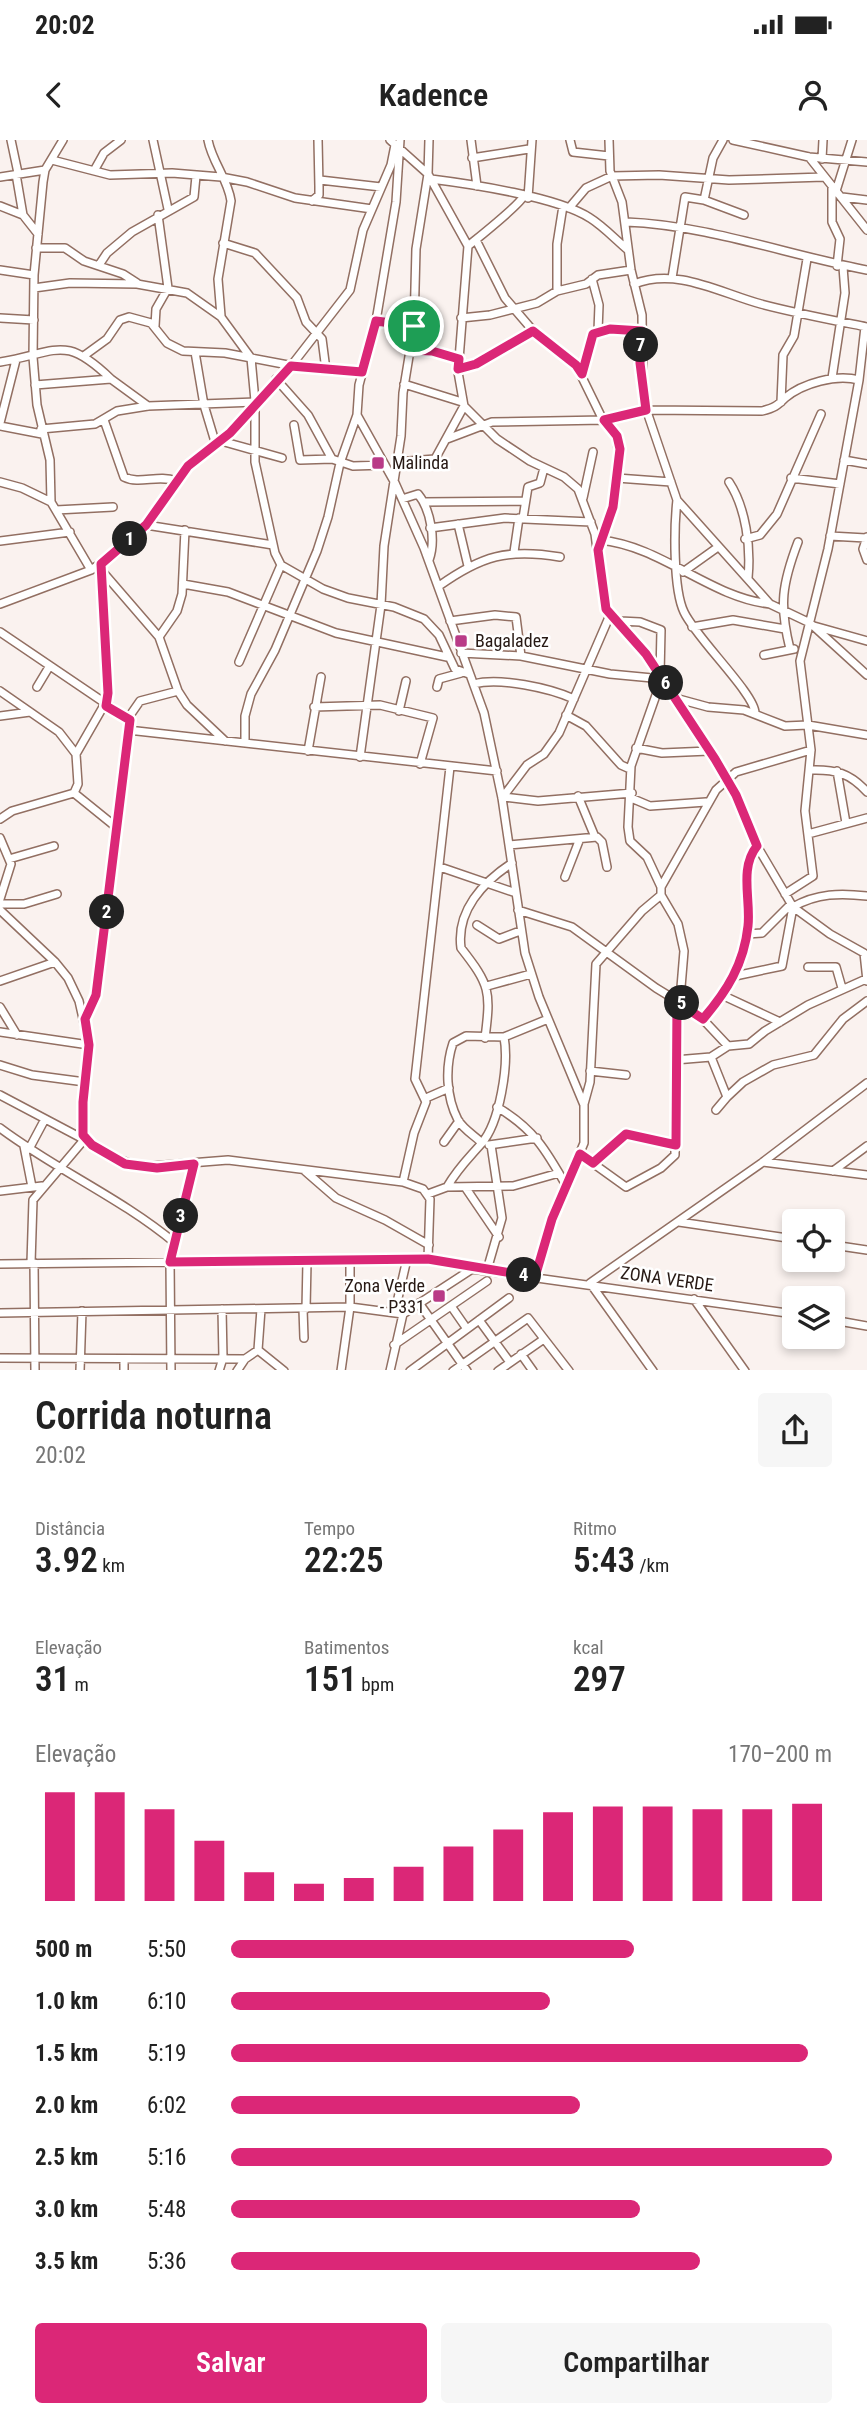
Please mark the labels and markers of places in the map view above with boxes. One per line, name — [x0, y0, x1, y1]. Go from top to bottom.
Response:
pin — [384, 296, 444, 356]
pin: 7 — [624, 328, 658, 362]
place label: Malinda — [392, 452, 449, 473]
marker: Malinda — [370, 455, 386, 471]
pin: 1 — [113, 522, 148, 556]
place label: Bagaladez — [475, 630, 549, 651]
marker: Bagaladez — [453, 633, 469, 649]
pin: 6 — [648, 666, 684, 700]
pin: 2 — [90, 894, 124, 930]
pin: 5 — [664, 986, 700, 1020]
pin: 3 — [164, 1198, 198, 1234]
pin: 4 — [506, 1258, 542, 1292]
place label: Zona Verde - P331 — [344, 1275, 425, 1317]
marker: Zona Verde - P331 — [431, 1288, 447, 1304]

